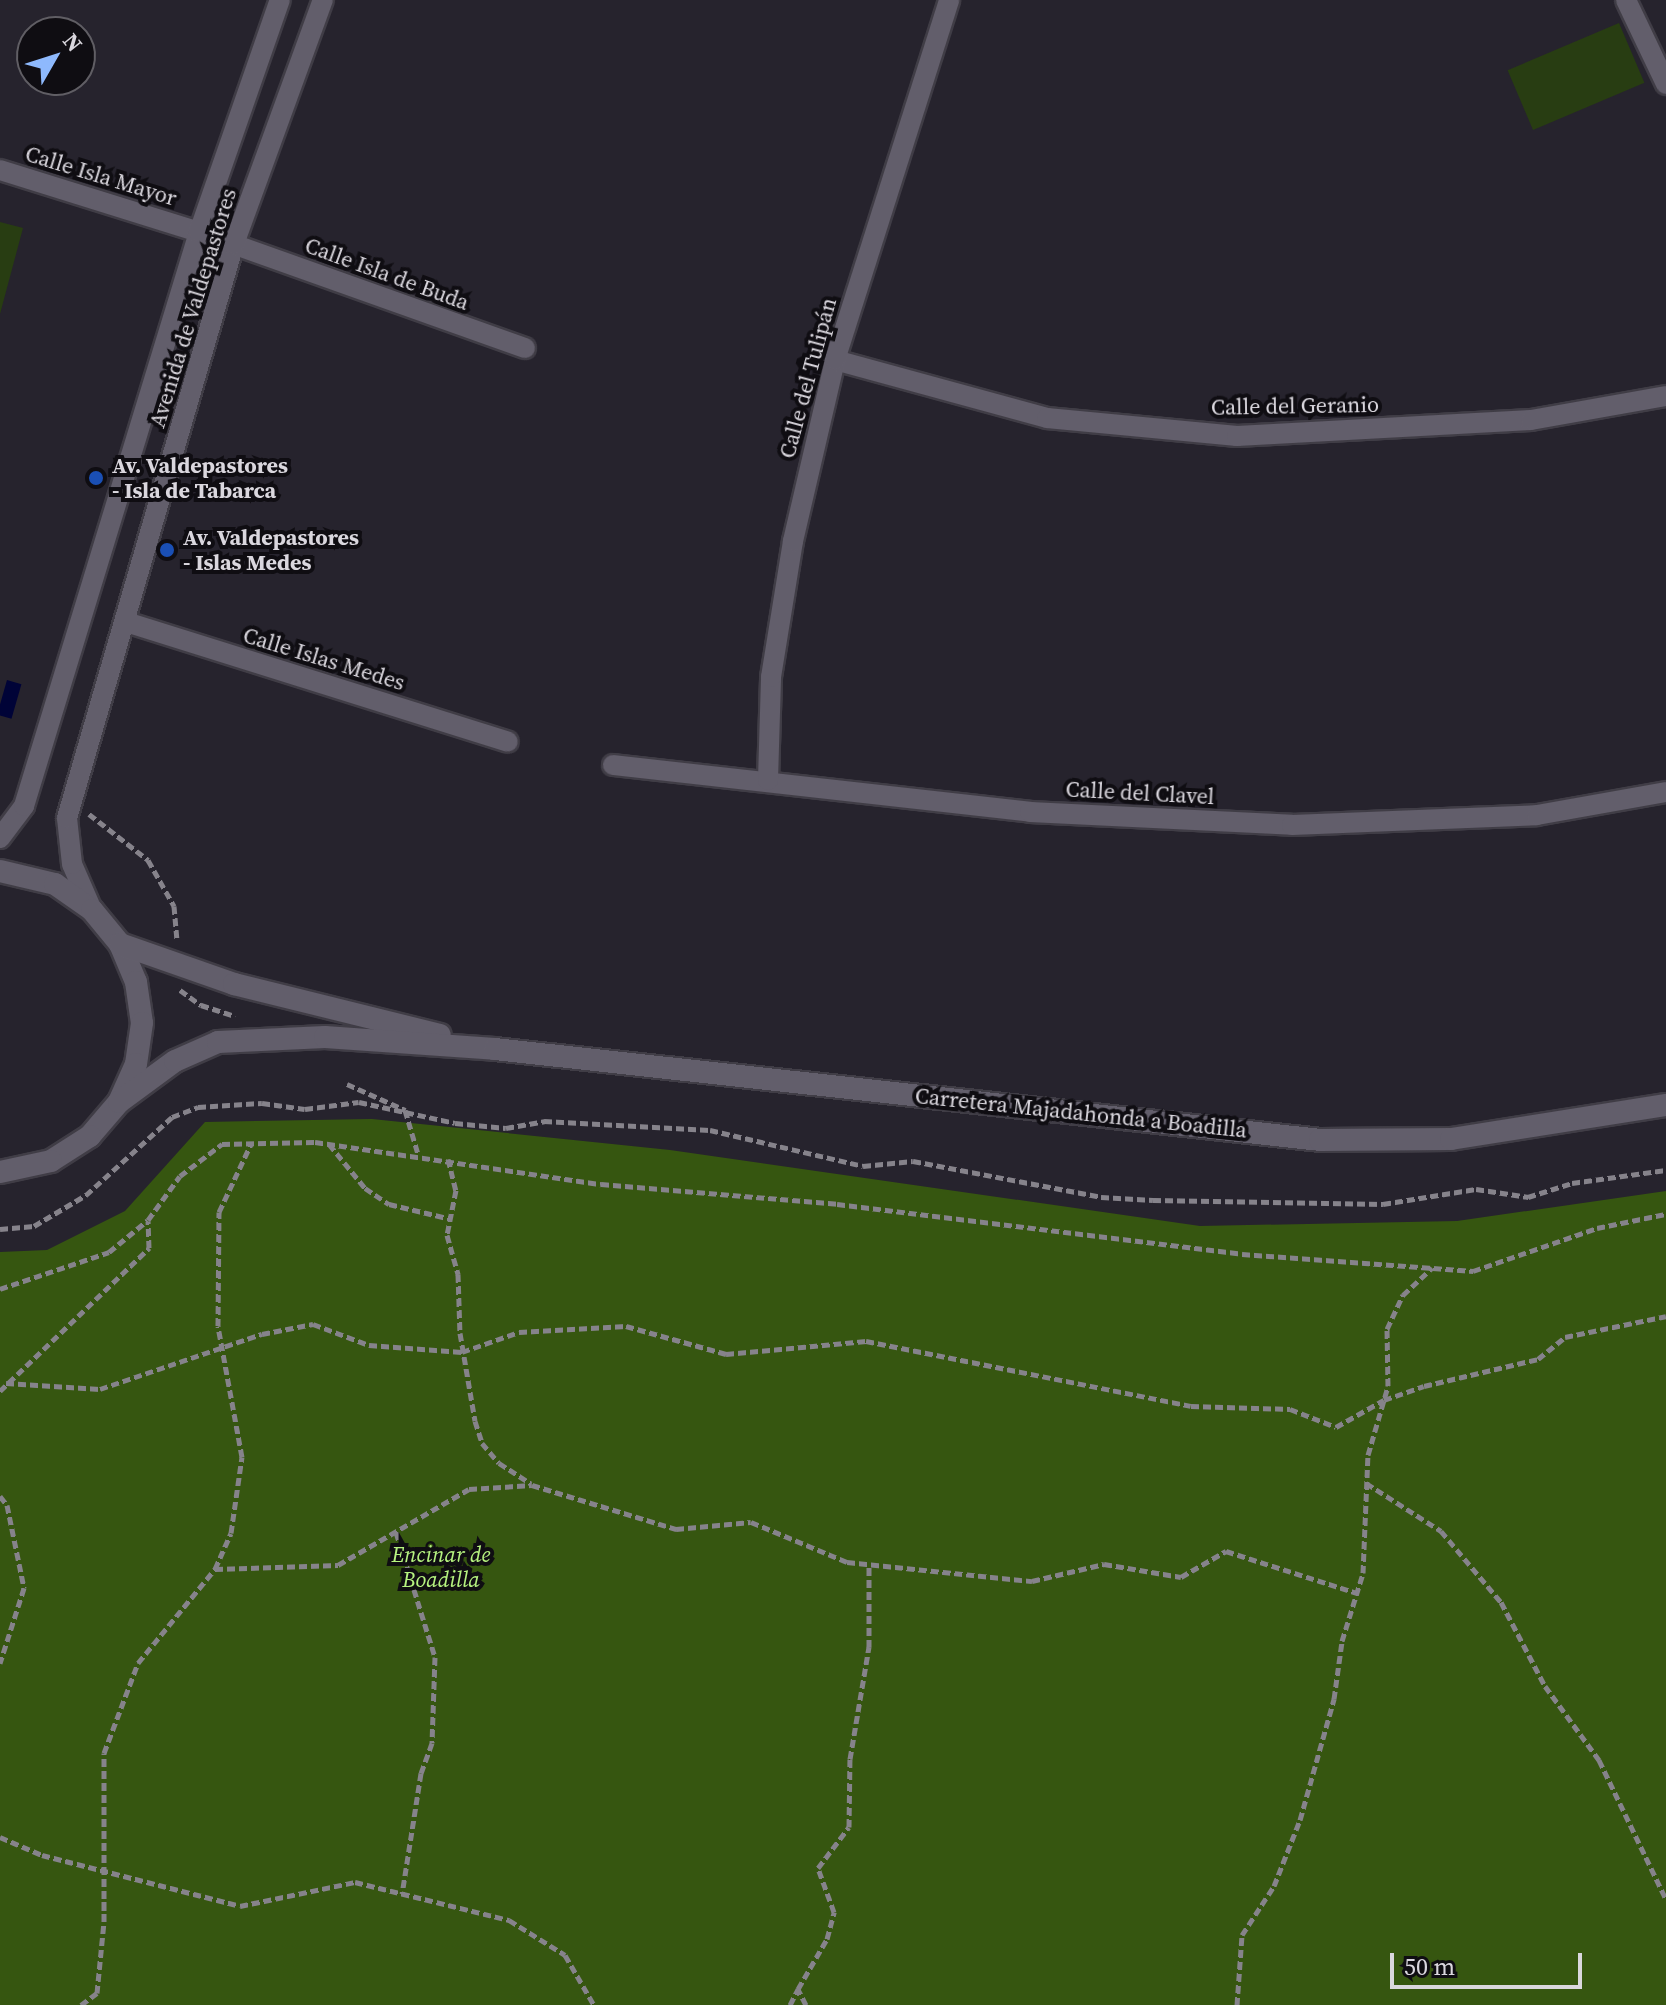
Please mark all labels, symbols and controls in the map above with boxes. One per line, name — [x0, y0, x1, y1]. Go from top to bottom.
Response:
north arrow — [16, 16, 96, 96]
text: N — [56, 26, 90, 58]
street label: Calle Isla Mayor — [22, 140, 180, 212]
street label: Avenida de Valdepastores — [144, 185, 242, 431]
street label: Calle Isla de Buda — [301, 232, 473, 316]
street label: Calle del Tulipán — [774, 295, 842, 461]
street label: Calle del Geranio — [1211, 391, 1379, 421]
place label: Av. Valdepastores - Isla de Tabarca — [112, 452, 289, 504]
marker: Av. Valdepastores - Isla de Tabarca — [87, 469, 105, 487]
place label: Av. Valdepastores - Islas Medes — [183, 524, 360, 576]
marker: Av. Valdepastores - Islas Medes — [158, 541, 176, 559]
street label: Calle Islas Medes — [240, 622, 408, 696]
street label: Calle del Clavel — [1065, 776, 1215, 810]
street label: Carretera Majadahonda a Boadilla — [914, 1082, 1248, 1144]
park label: Encinar de Boadilla — [392, 1541, 490, 1592]
scale bar — [1394, 1937, 1586, 1987]
text: 50 m — [1404, 1950, 1455, 1983]

